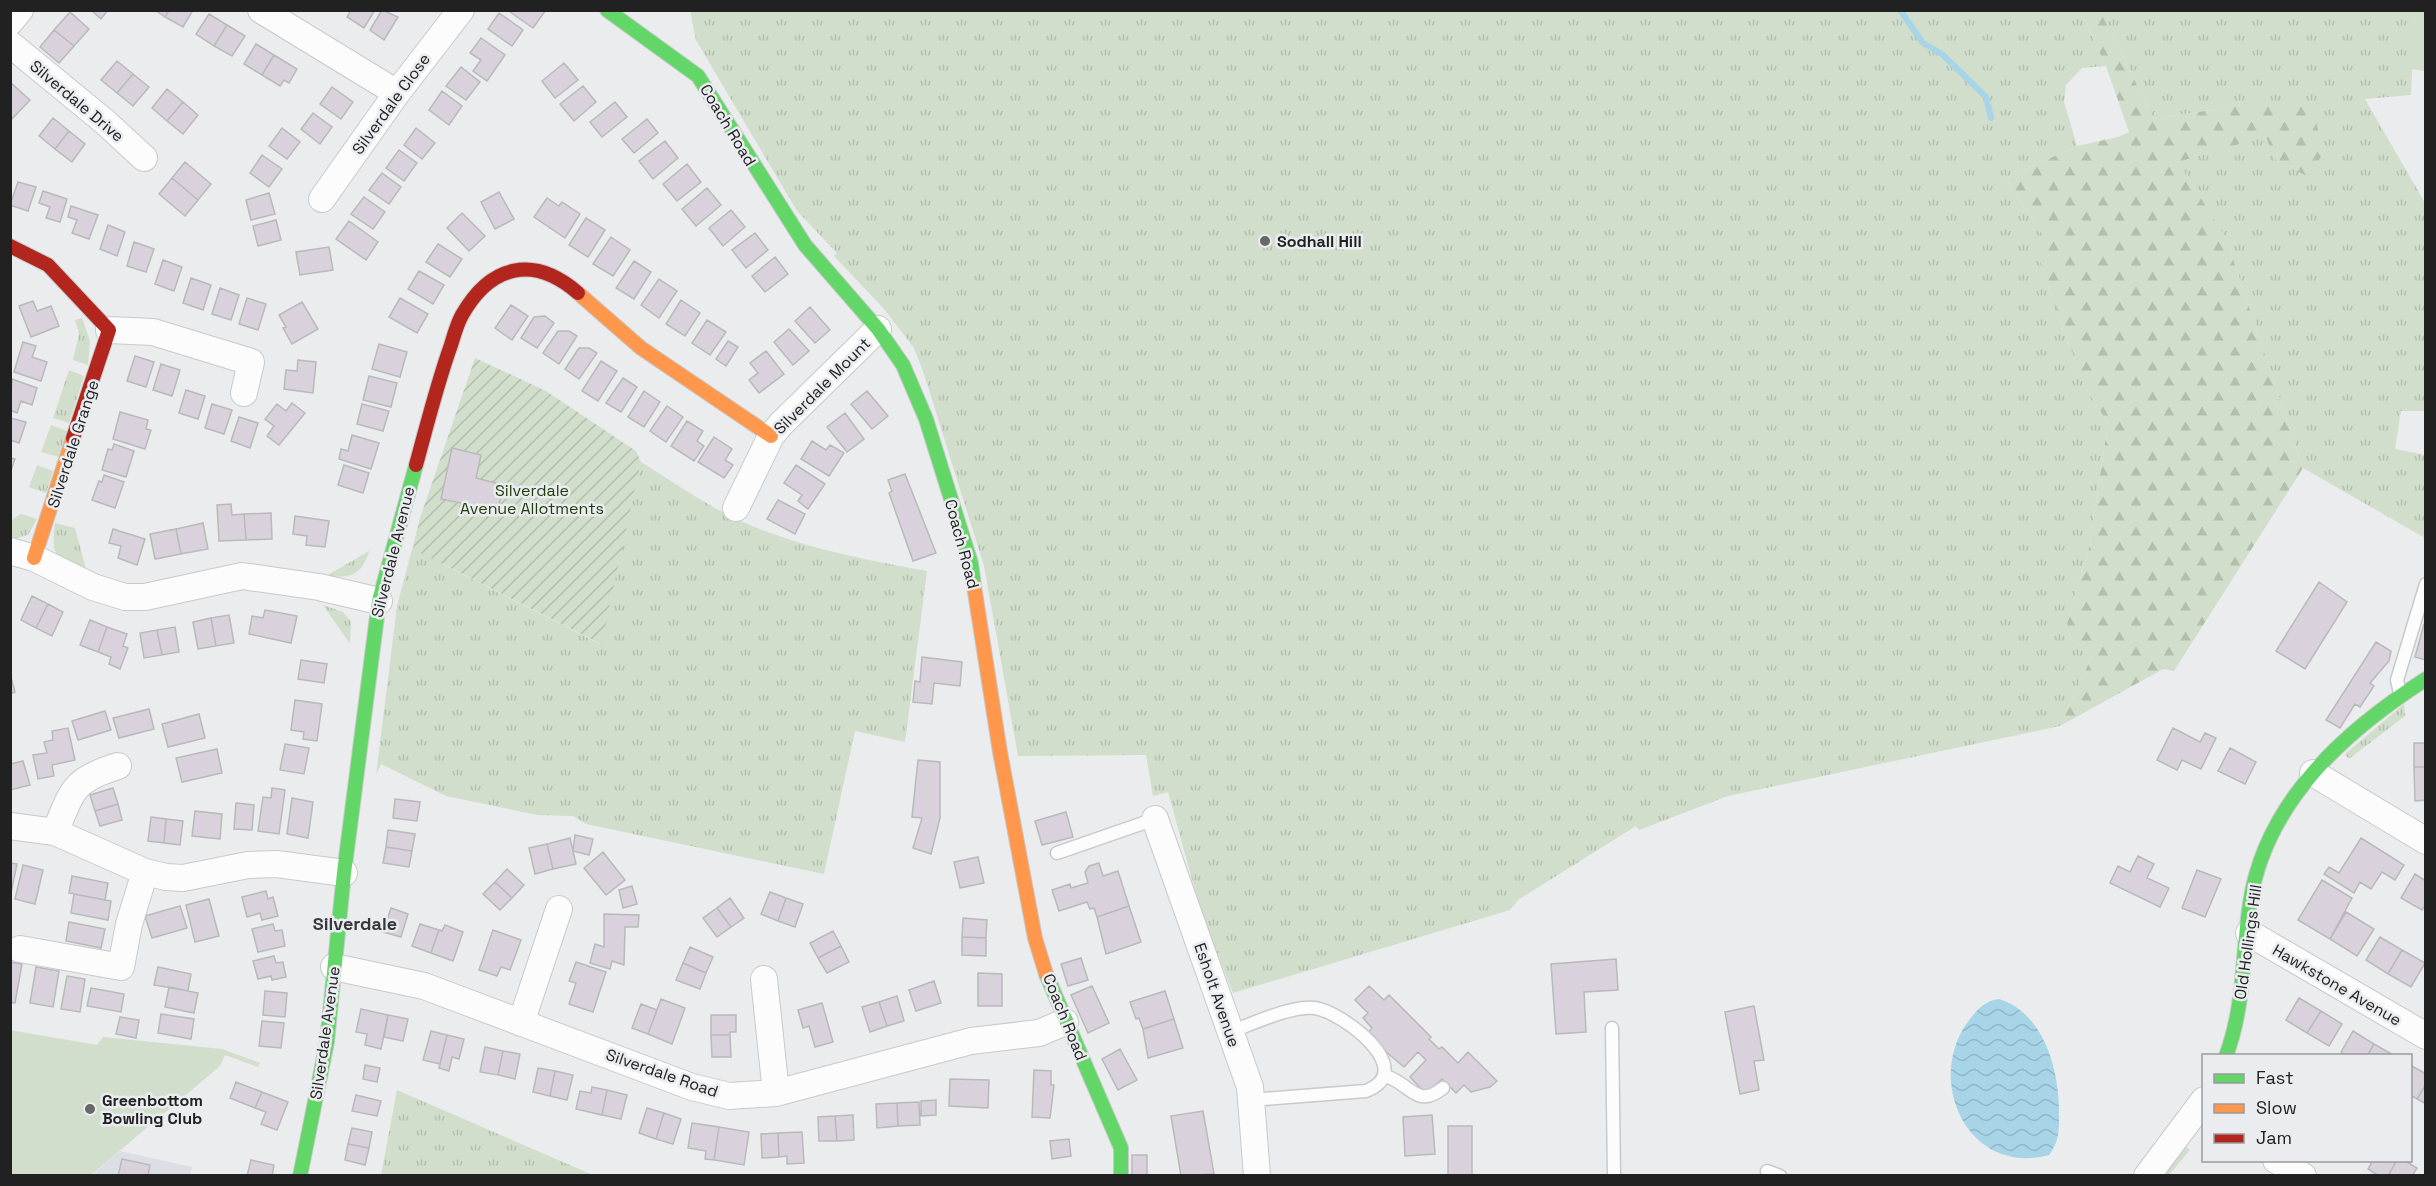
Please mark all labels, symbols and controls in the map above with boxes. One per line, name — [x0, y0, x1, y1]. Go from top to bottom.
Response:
street label: Silverdale Close — [347, 49, 435, 159]
street label: Silverdale Drive — [26, 56, 128, 146]
street label: Coach Road — [695, 80, 761, 170]
place label: Sodhall Hill — [1277, 231, 1362, 252]
marker: Sodhall Hill — [1258, 234, 1272, 248]
street label: Silverdale Mount — [769, 333, 875, 439]
street label: Silverdale Grange — [42, 377, 104, 511]
park label: Silverdale Avenue Allotments — [460, 480, 604, 519]
street label: Silverdale Avenue — [367, 484, 419, 620]
street label: Coach Road — [940, 497, 984, 591]
street label: Old Hollings Hill — [2230, 883, 2266, 1001]
district label: Silverdale — [313, 912, 397, 935]
street label: Hawkstone Avenue — [2269, 939, 2405, 1031]
street label: Esholt Avenue — [1189, 940, 1245, 1050]
street label: Silverdale Avenue — [305, 965, 345, 1101]
street label: Coach Road — [1038, 970, 1092, 1064]
street label: Silverdale Road — [603, 1044, 721, 1102]
legend — [2202, 1054, 2412, 1162]
text: Fast — [2256, 1066, 2293, 1089]
place label: Greenbottom Bowling Club — [102, 1090, 203, 1129]
text: Slow — [2256, 1096, 2297, 1119]
marker: Greenbottom Bowling Club — [83, 1102, 97, 1116]
text: Jam — [2256, 1126, 2292, 1149]

